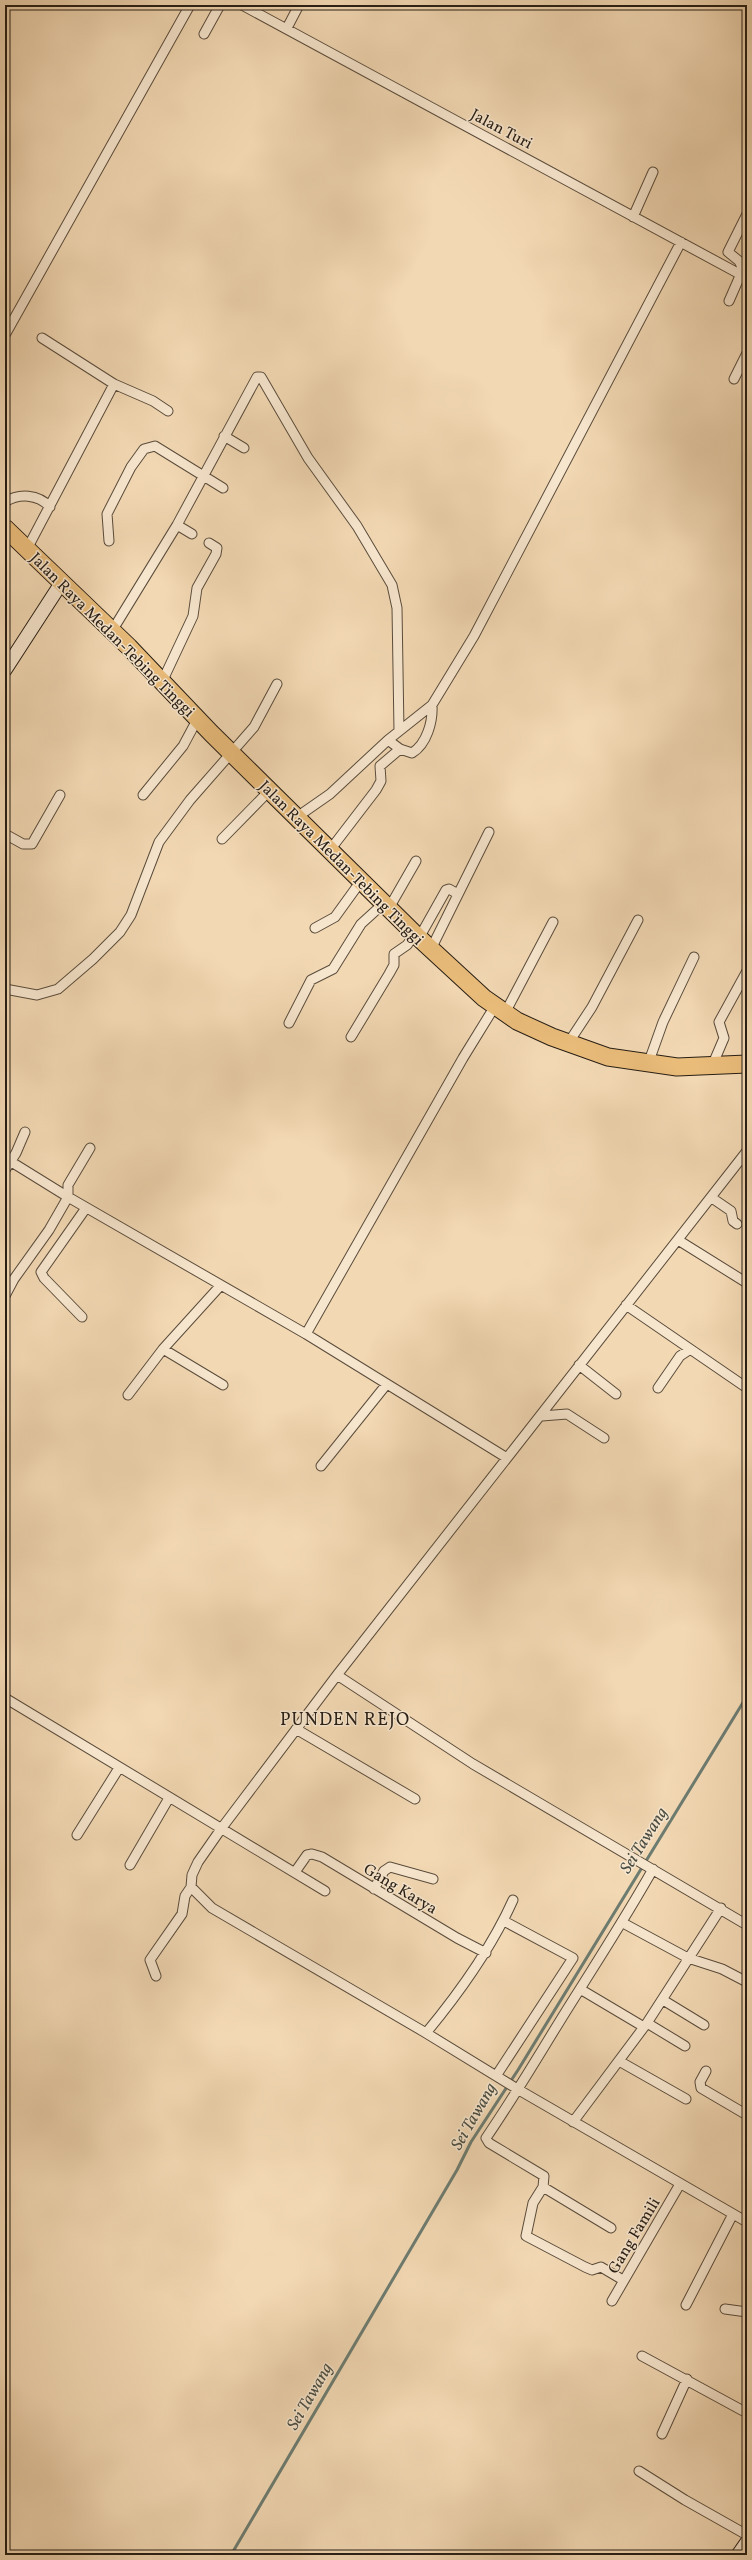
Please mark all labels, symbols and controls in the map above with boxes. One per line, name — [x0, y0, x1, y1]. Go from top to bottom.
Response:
street label: Jalan Turi — [466, 104, 536, 155]
street label: Jalan Raya Medan-Tebing Tinggi — [24, 548, 199, 723]
street label: Jalan Raya Medan-Tebing Tinggi — [253, 776, 428, 951]
district label: PUNDEN REJO — [280, 1708, 410, 1733]
water label: Sei Tawang — [615, 1803, 674, 1878]
street label: Gang Karya — [359, 1859, 441, 1920]
water label: Sei Tawang — [446, 2079, 503, 2154]
street label: Gang Famili — [603, 2194, 666, 2278]
water label: Sei Tawang — [282, 2359, 339, 2434]

